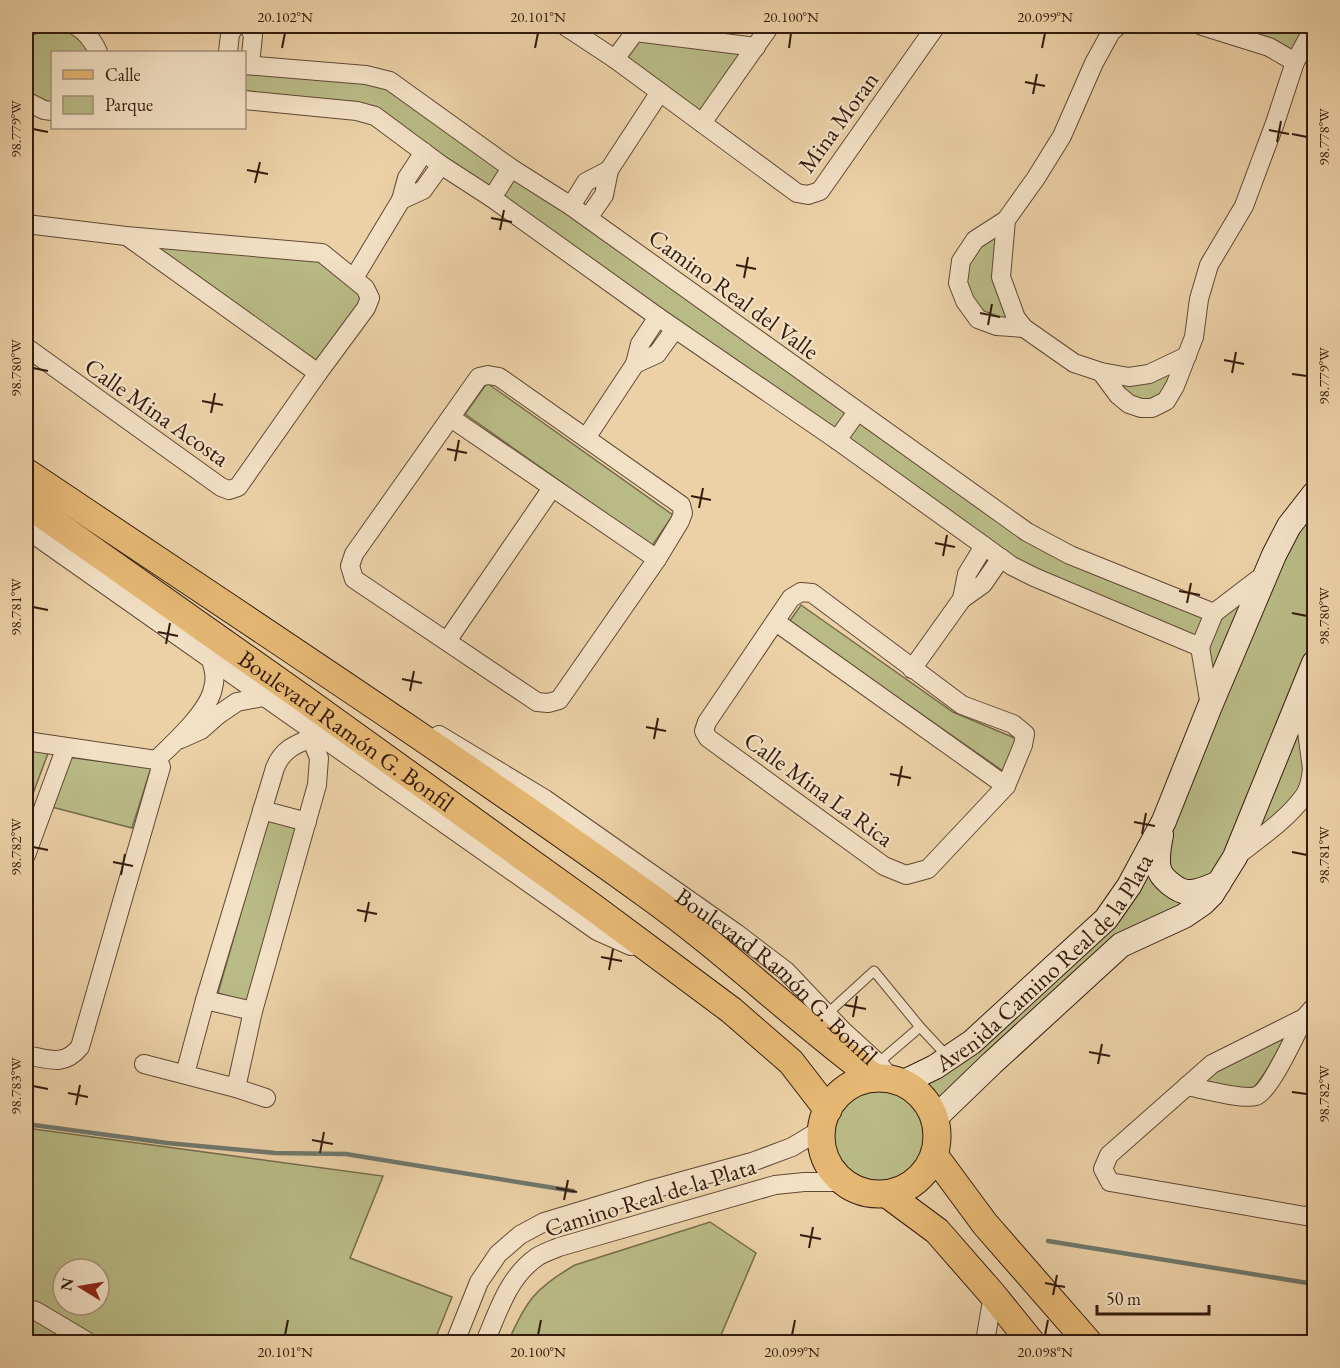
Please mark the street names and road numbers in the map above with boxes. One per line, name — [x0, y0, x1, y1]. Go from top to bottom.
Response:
street label: Mina Moran — [791, 65, 885, 179]
street label: Camino Real del Valle — [643, 222, 825, 366]
street label: Calle Mina Acosta — [79, 351, 236, 474]
street label: Boulevard Ramón G. Bonfil — [233, 642, 461, 818]
street label: Calle Mina La Rica — [738, 724, 900, 854]
street label: Avenida Camino Real de la Plata — [928, 847, 1159, 1079]
street label: Boulevard Ramón G. Bonfil — [670, 880, 885, 1071]
street label: Camino Real de la Plata — [541, 1150, 760, 1244]

